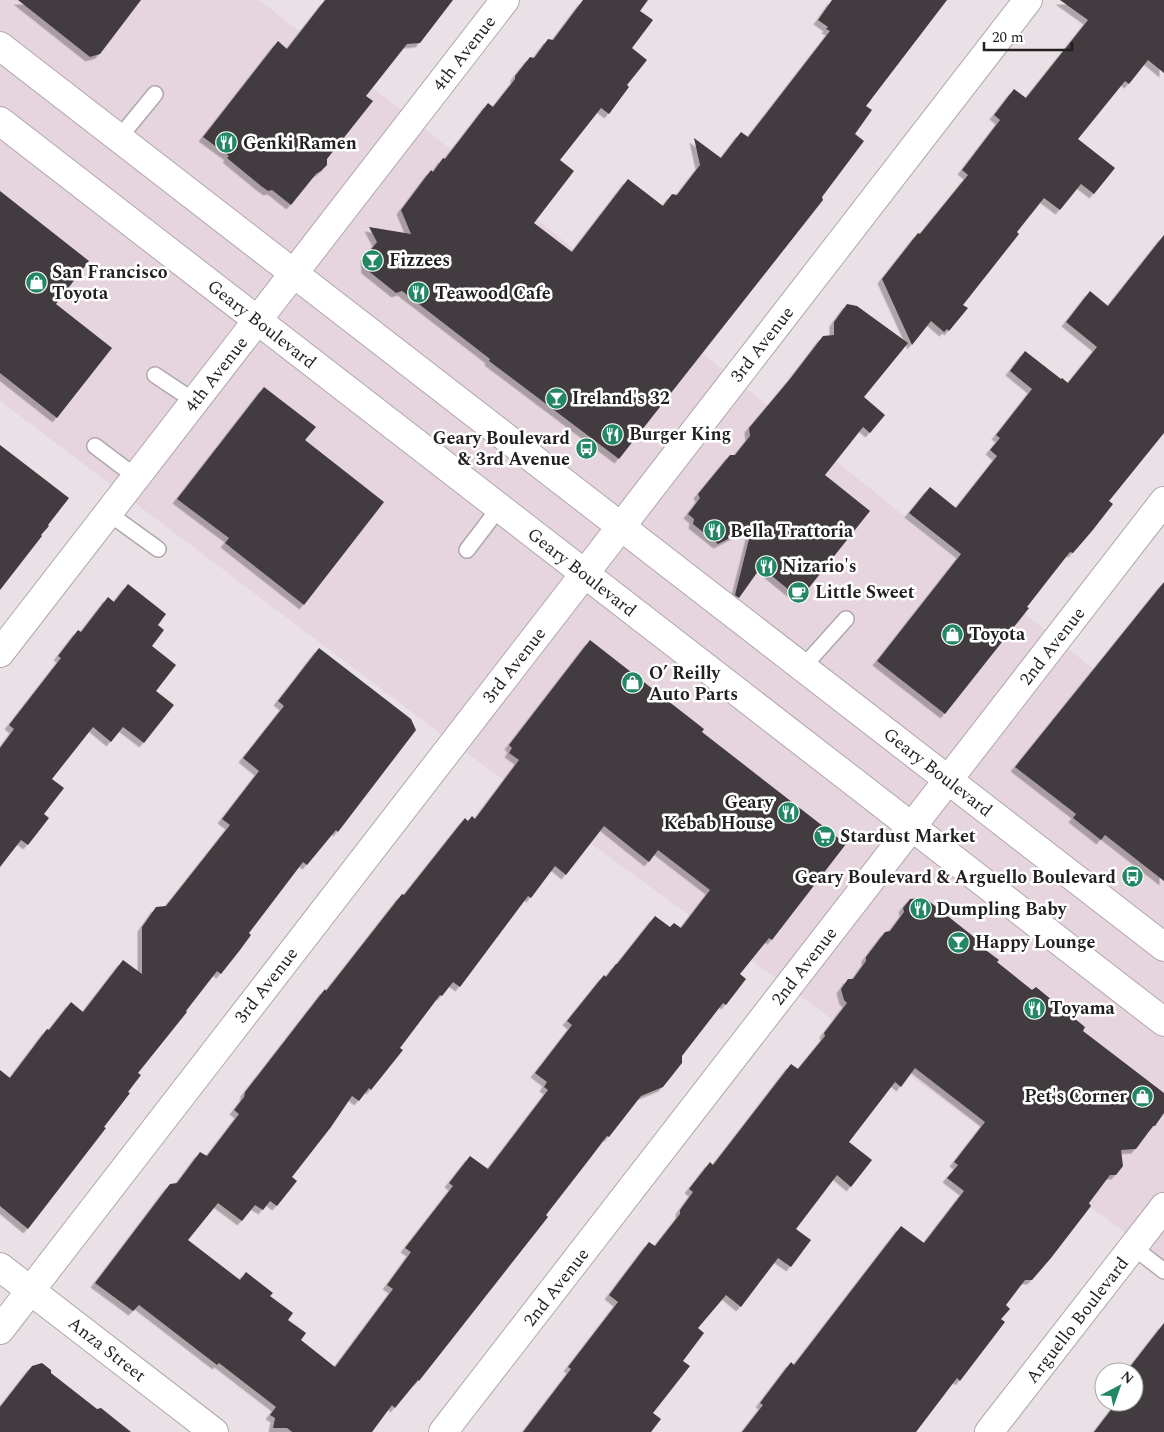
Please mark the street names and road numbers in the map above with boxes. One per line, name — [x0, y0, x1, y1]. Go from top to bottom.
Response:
street label: 4th Avenue — [426, 10, 503, 97]
street label: Geary Boulevard — [201, 273, 322, 376]
street label: 3rd Avenue — [724, 300, 801, 388]
street label: 4th Avenue — [178, 331, 255, 418]
street label: Geary Boulevard — [521, 521, 642, 624]
street label: 2nd Avenue — [1013, 601, 1092, 691]
street label: 3rd Avenue — [476, 621, 553, 709]
street label: Geary Boulevard — [877, 721, 998, 824]
street label: 2nd Avenue — [765, 921, 844, 1011]
street label: 3rd Avenue — [228, 941, 305, 1029]
street label: 2nd Avenue — [517, 1242, 596, 1332]
street label: Arguello Boulevard — [1019, 1251, 1136, 1390]
street label: Anza Street — [62, 1310, 152, 1389]

